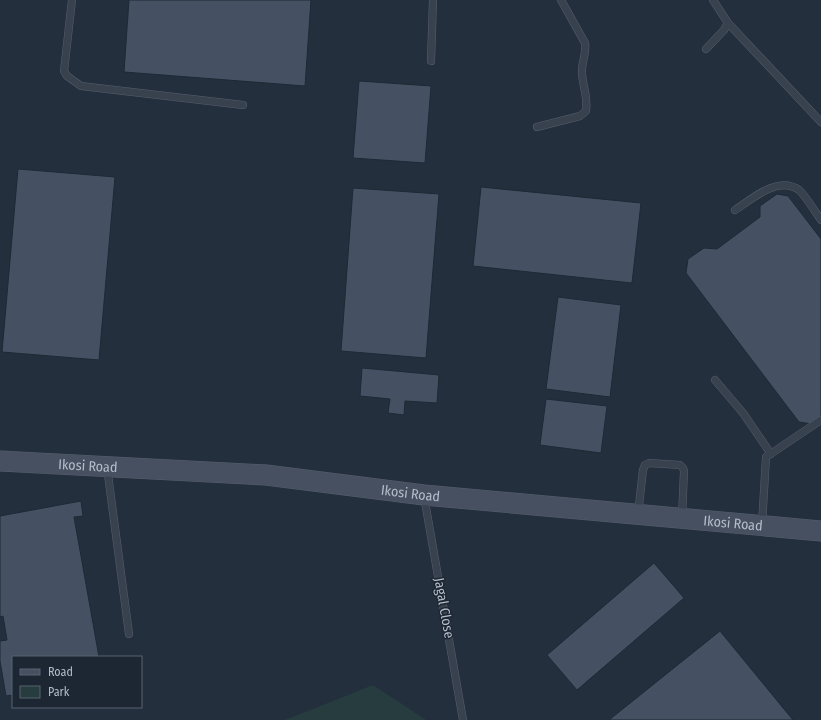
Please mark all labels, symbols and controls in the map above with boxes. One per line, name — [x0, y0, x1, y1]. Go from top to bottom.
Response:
street label: Ikosi Road — [58, 456, 118, 476]
street label: Ikosi Road — [380, 481, 441, 505]
street label: Ikosi Road — [703, 512, 763, 534]
street label: Jagal Close — [430, 576, 458, 640]
legend — [12, 656, 142, 708]
text: Road — [48, 665, 73, 679]
text: Park — [48, 685, 70, 699]

